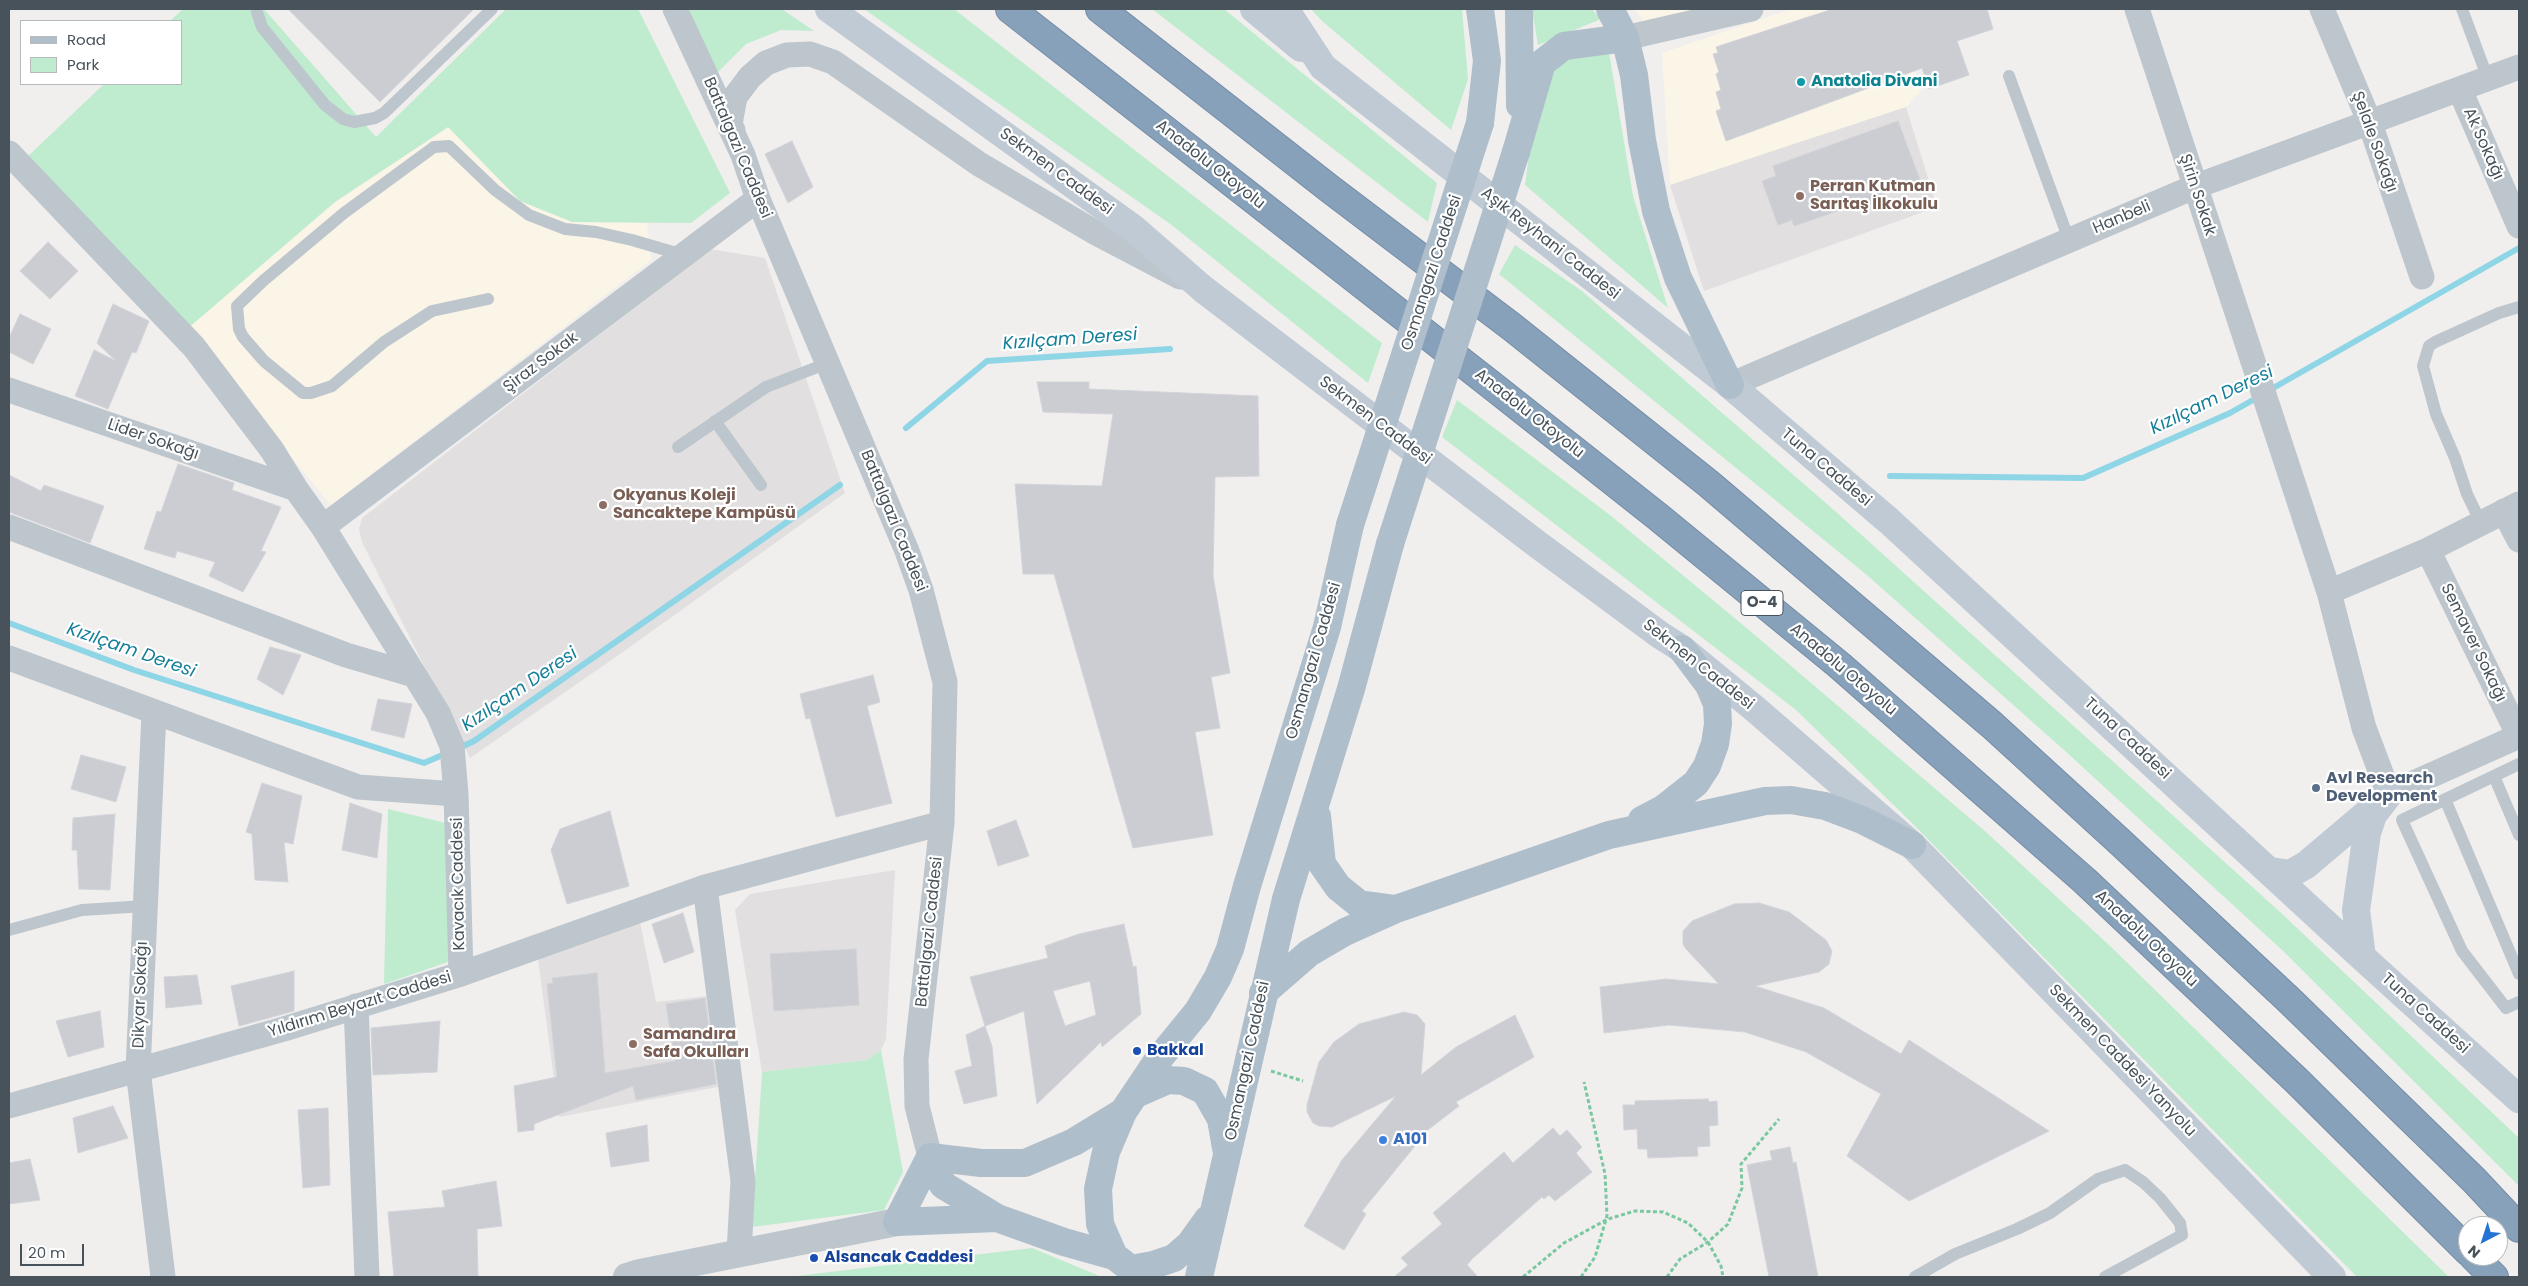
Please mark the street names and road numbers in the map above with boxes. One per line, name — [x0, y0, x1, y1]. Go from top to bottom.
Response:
street label: Battalgazi Caddesi — [699, 75, 775, 221]
street label: Şelale Sokağı — [2347, 89, 2401, 195]
street label: Ak Sokağı — [2459, 105, 2507, 183]
street label: Anadolu Otoyolu — [1152, 116, 1268, 214]
street label: Sekmen Caddesi — [996, 124, 1116, 220]
street label: Şirin Sokak — [2175, 152, 2219, 238]
street label: Aşık Reyhani Caddesi — [1477, 184, 1623, 304]
street label: Osmangazi Caddesi — [1398, 193, 1466, 353]
street label: Hanbeli — [2090, 197, 2154, 239]
street label: Şiraz Sokak — [500, 329, 582, 397]
street label: Anadolu Otoyolu — [1471, 365, 1587, 463]
street label: Sekmen Caddesi — [1315, 373, 1435, 469]
street label: Lider Sokağı — [105, 415, 201, 465]
street label: Tuna Caddesi — [1777, 425, 1875, 511]
street label: Battalgazi Caddesi — [856, 447, 930, 595]
street label: Osmangazi Caddesi — [1282, 580, 1346, 742]
street label: Semaver Sokağı — [2436, 581, 2510, 705]
road number: O-4 — [1741, 590, 1783, 616]
street label: Sekmen Caddesi — [1639, 616, 1757, 714]
street label: Anadolu Otoyolu — [1786, 620, 1900, 720]
street label: Tuna Caddesi — [2080, 694, 2174, 784]
street label: Kavacık Caddesi — [448, 817, 470, 951]
street label: Battalgazi Caddesi — [913, 856, 947, 1008]
street label: Anadolu Otoyolu — [2091, 886, 2201, 992]
street label: Dikyar Sokağı — [130, 941, 152, 1049]
street label: Yıldırım Beyazıt Caddesi — [266, 968, 454, 1042]
street label: Tuna Caddesi — [2377, 970, 2473, 1058]
street label: Osmangazi Caddesi — [1222, 979, 1274, 1143]
street label: Sekmen Caddesi Yanyolu — [2044, 981, 2200, 1141]

